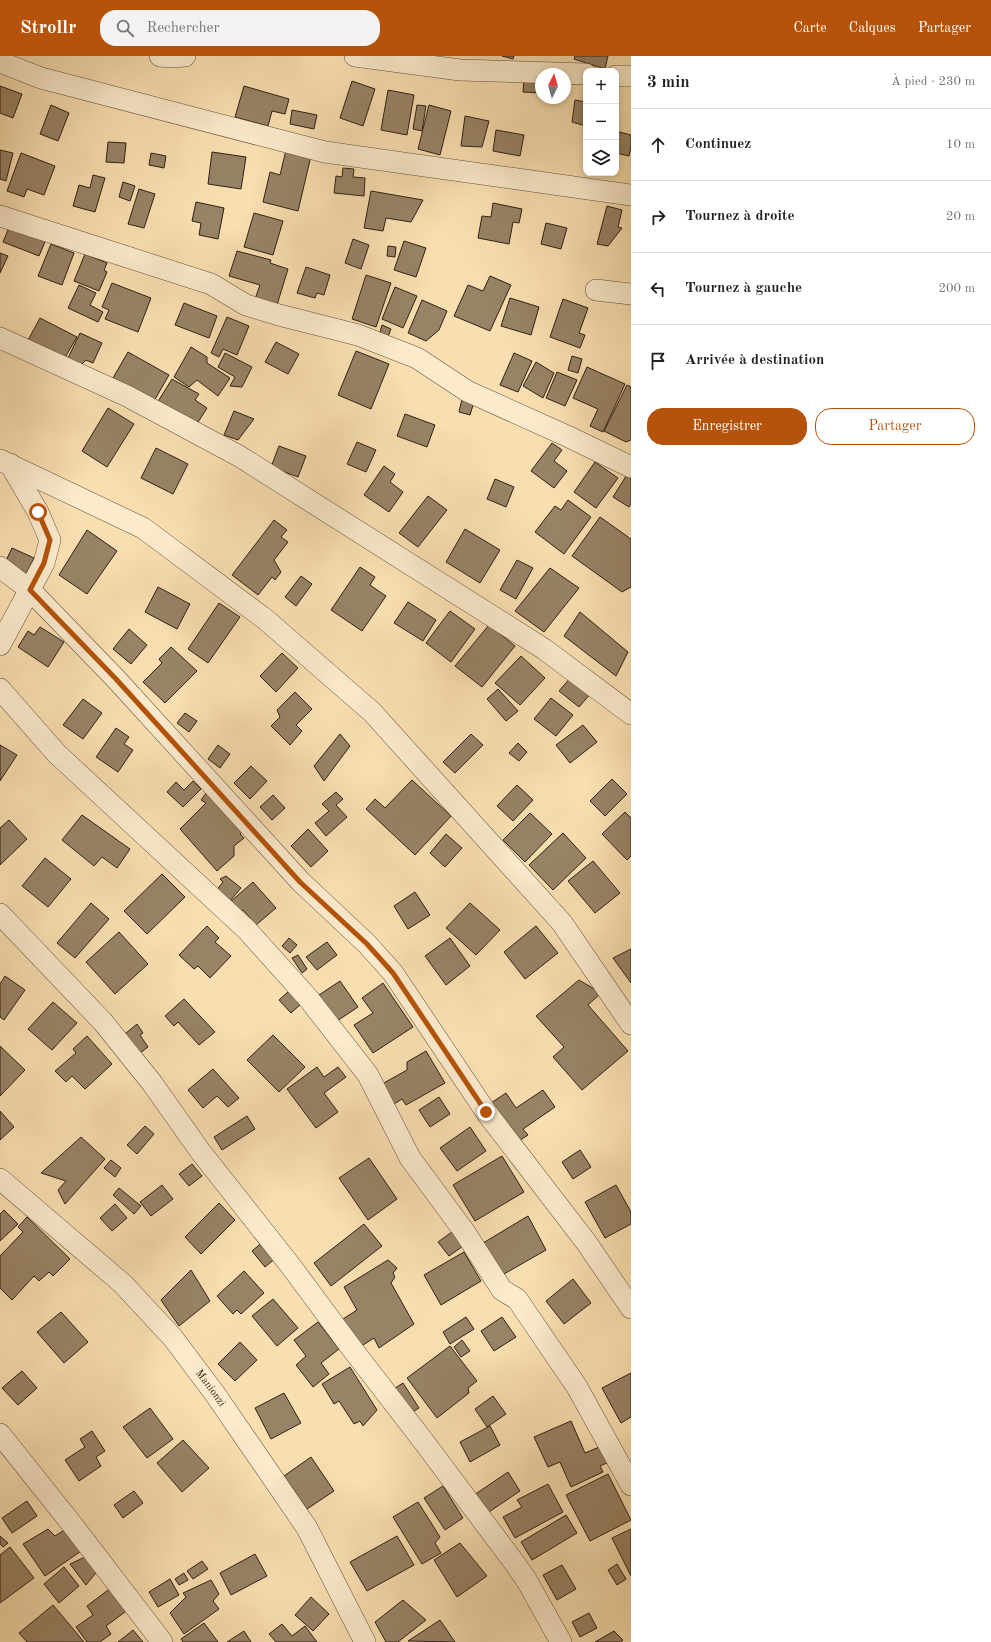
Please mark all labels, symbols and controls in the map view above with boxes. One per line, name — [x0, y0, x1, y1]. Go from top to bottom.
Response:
search box — [100, 10, 380, 46]
icon: search — [114, 17, 136, 39]
text: Strollr — [20, 19, 76, 38]
text: Rechercher — [146, 21, 220, 36]
text: Carte — [793, 21, 827, 35]
text: Calques — [849, 21, 896, 35]
text: Partager — [918, 21, 971, 35]
north arrow — [535, 68, 571, 104]
map controls — [583, 68, 619, 176]
button: + — [583, 68, 619, 104]
text: 3 min — [647, 74, 690, 91]
text: À pied · 230 m — [891, 75, 975, 88]
button: − — [583, 104, 619, 140]
icon: ahead — [647, 134, 669, 156]
text: Continuez — [685, 137, 751, 152]
text: 10 m — [946, 138, 975, 151]
button: layers — [583, 140, 619, 176]
icon: right — [647, 206, 669, 228]
text: Tournez à droite — [685, 209, 795, 224]
text: 20 m — [946, 210, 975, 223]
icon: left — [647, 278, 669, 300]
text: Tournez à gauche — [685, 281, 802, 296]
text: 200 m — [938, 282, 975, 295]
icon: arrive — [647, 350, 669, 372]
text: Arrivée à destination — [685, 353, 824, 368]
button: Enregistrer — [647, 408, 807, 445]
button: Partager — [815, 408, 975, 445]
route start — [29, 503, 47, 521]
route end — [477, 1103, 495, 1121]
street label: Manionzi — [193, 1368, 228, 1409]

